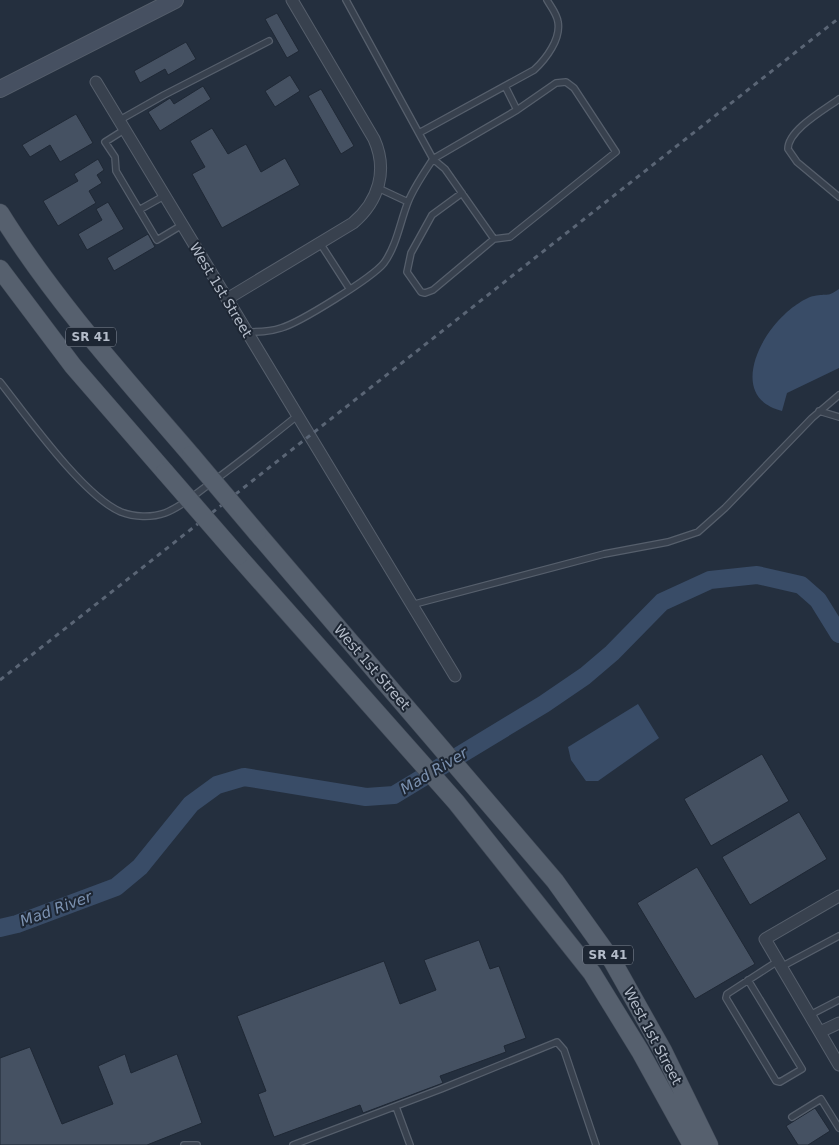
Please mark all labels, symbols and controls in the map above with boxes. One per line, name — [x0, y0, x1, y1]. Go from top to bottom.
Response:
street label: West 1st Street — [186, 240, 256, 341]
road number: SR 41 — [66, 328, 116, 347]
street label: West 1st Street — [331, 621, 414, 713]
water label: Mad River — [397, 743, 472, 798]
water label: Mad River — [18, 887, 95, 930]
road number: SR 41 — [583, 946, 633, 964]
street label: West 1st Street — [621, 985, 686, 1088]

